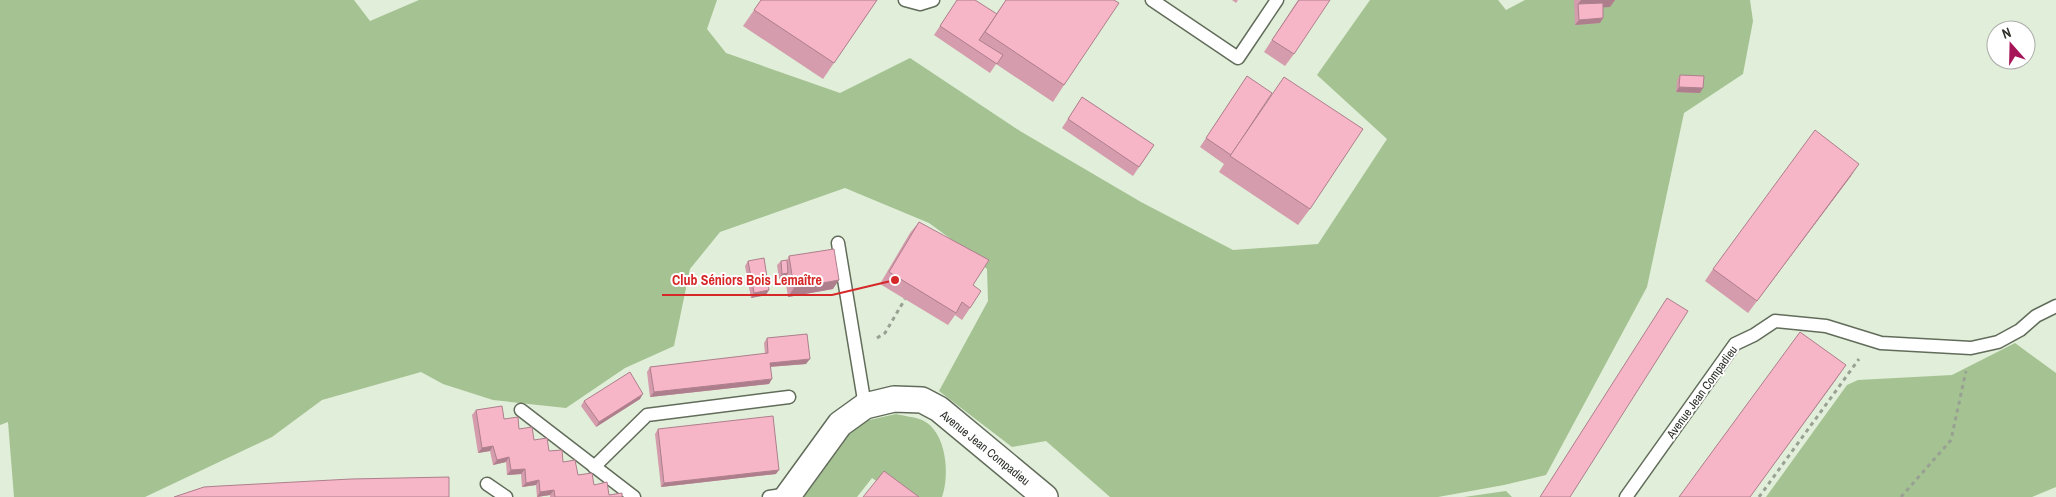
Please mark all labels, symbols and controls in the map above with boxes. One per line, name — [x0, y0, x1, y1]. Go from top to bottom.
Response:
north arrow — [1986, 20, 2036, 70]
text: N — [2000, 23, 2014, 43]
callout: Club Séniors Bois Lemaître — [662, 266, 832, 295]
text: Club Séniors Bois Lemaître — [672, 271, 822, 289]
street label: Avenue Jean Compadieu — [1662, 342, 1741, 442]
street label: Avenue Jean Compadieu — [936, 406, 1033, 489]

